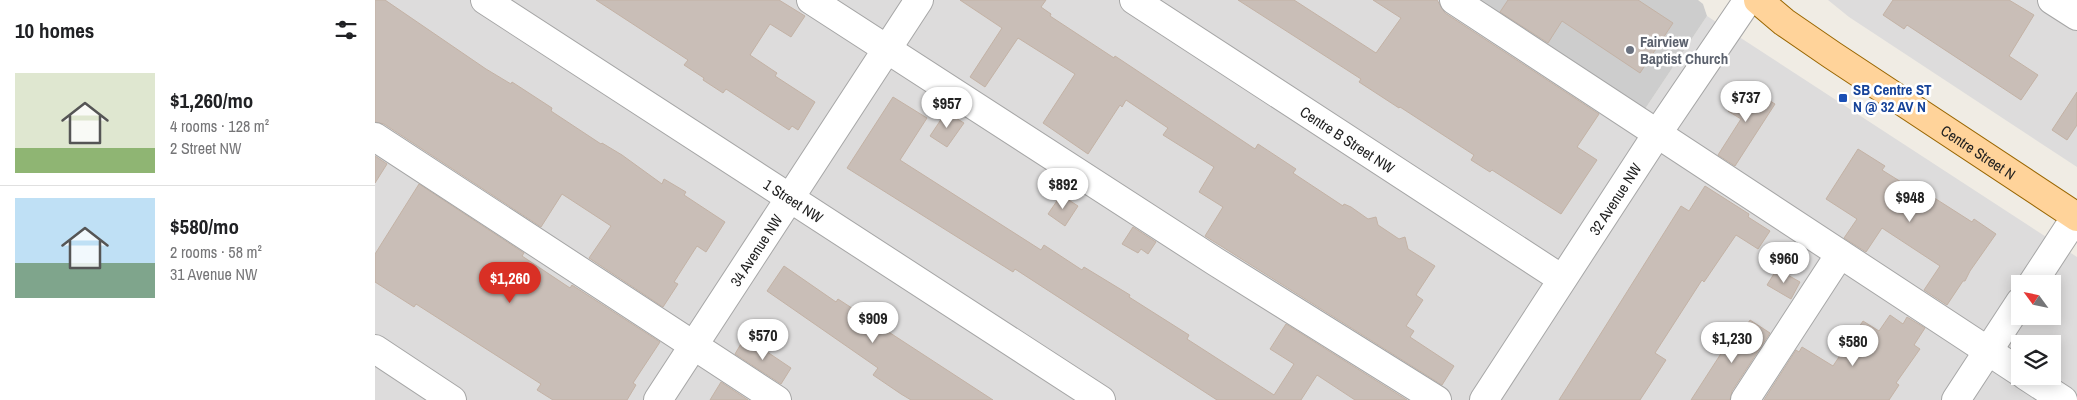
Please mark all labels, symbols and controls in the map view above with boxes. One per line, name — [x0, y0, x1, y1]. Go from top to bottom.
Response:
text: 10 homes — [15, 16, 94, 45]
icon: filters — [332, 16, 360, 44]
place label: Fairview Baptist Church — [1640, 31, 1728, 69]
marker: Fairview Baptist Church — [1624, 44, 1636, 56]
place label: SB Centre ST N @ 32 AV N — [1853, 79, 1932, 117]
pin: $737 — [1716, 80, 1776, 123]
text: $1,260/mo — [170, 86, 253, 115]
pin: $957 — [917, 86, 977, 129]
text: $737 — [1731, 86, 1761, 108]
text: $957 — [932, 92, 962, 114]
marker: SB Centre ST N @ 32 AV N — [1837, 92, 1849, 104]
icon: home — [55, 93, 115, 153]
street label: Centre B Street NW — [1296, 101, 1399, 178]
text: 4 rooms · 128 m² — [170, 115, 269, 137]
street label: Centre Street N — [1937, 120, 2020, 184]
text: 2 Street NW — [170, 137, 241, 159]
street label: 32 Avenue NW — [1584, 158, 1646, 239]
pin: $892 — [1033, 168, 1093, 210]
street label: 1 Street NW — [760, 173, 828, 228]
text: $892 — [1048, 173, 1078, 195]
pin: $948 — [1880, 180, 1940, 223]
text: $948 — [1895, 186, 1925, 208]
street label: 34 Avenue NW — [725, 210, 787, 290]
text: $580/mo — [170, 212, 239, 241]
icon: home — [55, 218, 115, 278]
text: 2 rooms · 58 m² — [170, 241, 262, 263]
pin: $960 — [1754, 242, 1814, 284]
text: $960 — [1769, 247, 1799, 269]
pin: $1,260 — [469, 262, 551, 304]
text: 31 Avenue NW — [170, 263, 257, 285]
text: $1,260 — [490, 267, 530, 289]
north arrow — [2011, 275, 2061, 325]
map controls — [2011, 275, 2061, 385]
pin: $909 — [843, 302, 903, 344]
text: $909 — [858, 307, 888, 329]
pin: $570 — [733, 318, 793, 361]
pin: $1,230 — [1691, 322, 1773, 364]
text: $570 — [748, 324, 778, 346]
pin: $580 — [1823, 324, 1883, 367]
text: $1,230 — [1712, 327, 1752, 349]
text: $580 — [1838, 330, 1868, 352]
button: layers — [2011, 335, 2061, 385]

